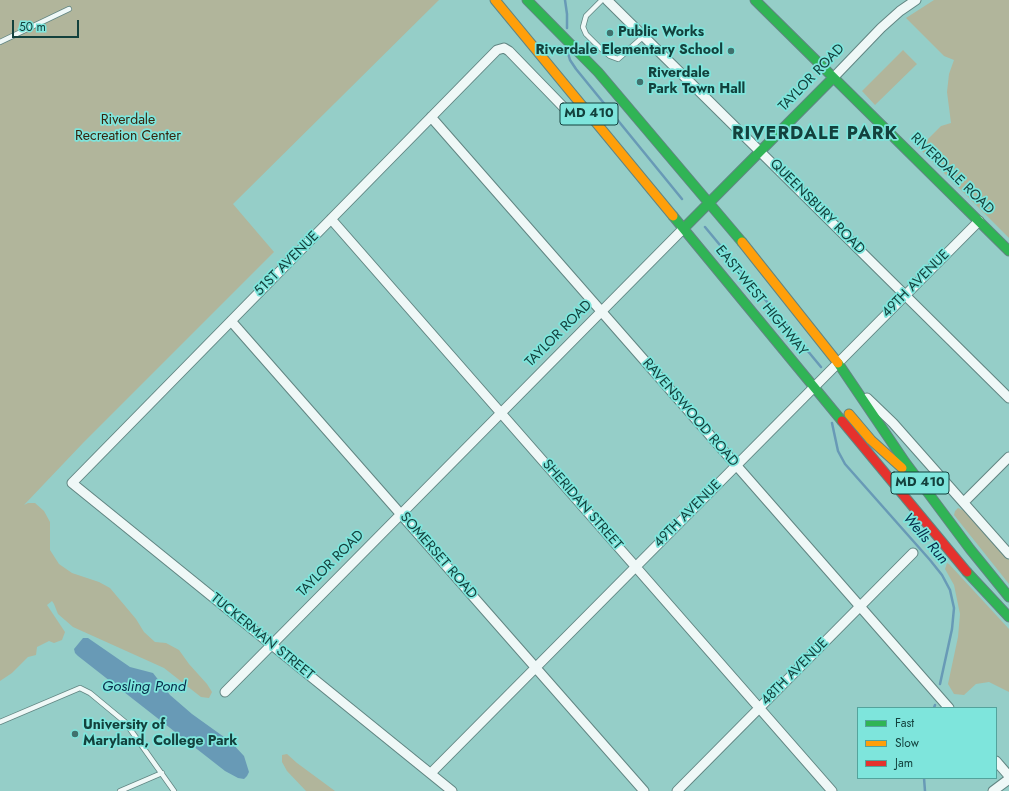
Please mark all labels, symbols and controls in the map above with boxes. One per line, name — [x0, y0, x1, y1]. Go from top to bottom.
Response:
scale bar — [14, 12, 81, 38]
text: 50 m — [19, 18, 46, 36]
place label: Public Works — [618, 25, 704, 41]
marker: Public Works — [605, 28, 615, 38]
street label: TAYLOR ROAD — [776, 41, 848, 115]
place label: Riverdale Elementary School — [536, 43, 723, 59]
marker: Riverdale Elementary School — [726, 46, 736, 56]
place label: Riverdale Park Town Hall — [648, 66, 745, 98]
marker: Riverdale Park Town Hall — [635, 77, 645, 87]
road number: MD 410 — [560, 103, 618, 125]
park label: Riverdale Recreation Center — [75, 113, 181, 146]
district label: RIVERDALE PARK — [732, 124, 898, 146]
street label: RIVERDALE ROAD — [907, 130, 997, 218]
street label: QUEENSBURY ROAD — [766, 156, 868, 258]
street label: 51ST AVENUE — [251, 228, 323, 300]
street label: EAST-WEST HIGHWAY — [711, 243, 811, 359]
street label: 49TH AVENUE — [879, 247, 953, 321]
street label: TAYLOR ROAD — [522, 297, 596, 371]
street label: RAVENSWOOD ROAD — [638, 355, 742, 471]
street label: SHERIDAN STREET — [538, 456, 626, 554]
road number: MD 410 — [891, 472, 949, 494]
street label: 49TH AVENUE — [651, 477, 725, 551]
street label: SOMERSET ROAD — [396, 509, 480, 603]
water label: Wells Run — [898, 510, 952, 568]
street label: TAYLOR ROAD — [294, 527, 368, 601]
street label: TUCKERMAN STREET — [207, 590, 317, 684]
street label: 48TH AVENUE — [758, 635, 832, 709]
water label: Gosling Pond — [102, 678, 186, 696]
legend — [857, 707, 997, 779]
text: Fast — [895, 714, 914, 732]
place label: University of Maryland, College Park — [83, 718, 237, 750]
marker: University of Maryland, College Park — [70, 729, 80, 739]
text: Slow — [895, 734, 919, 752]
text: Jam — [895, 754, 913, 772]

